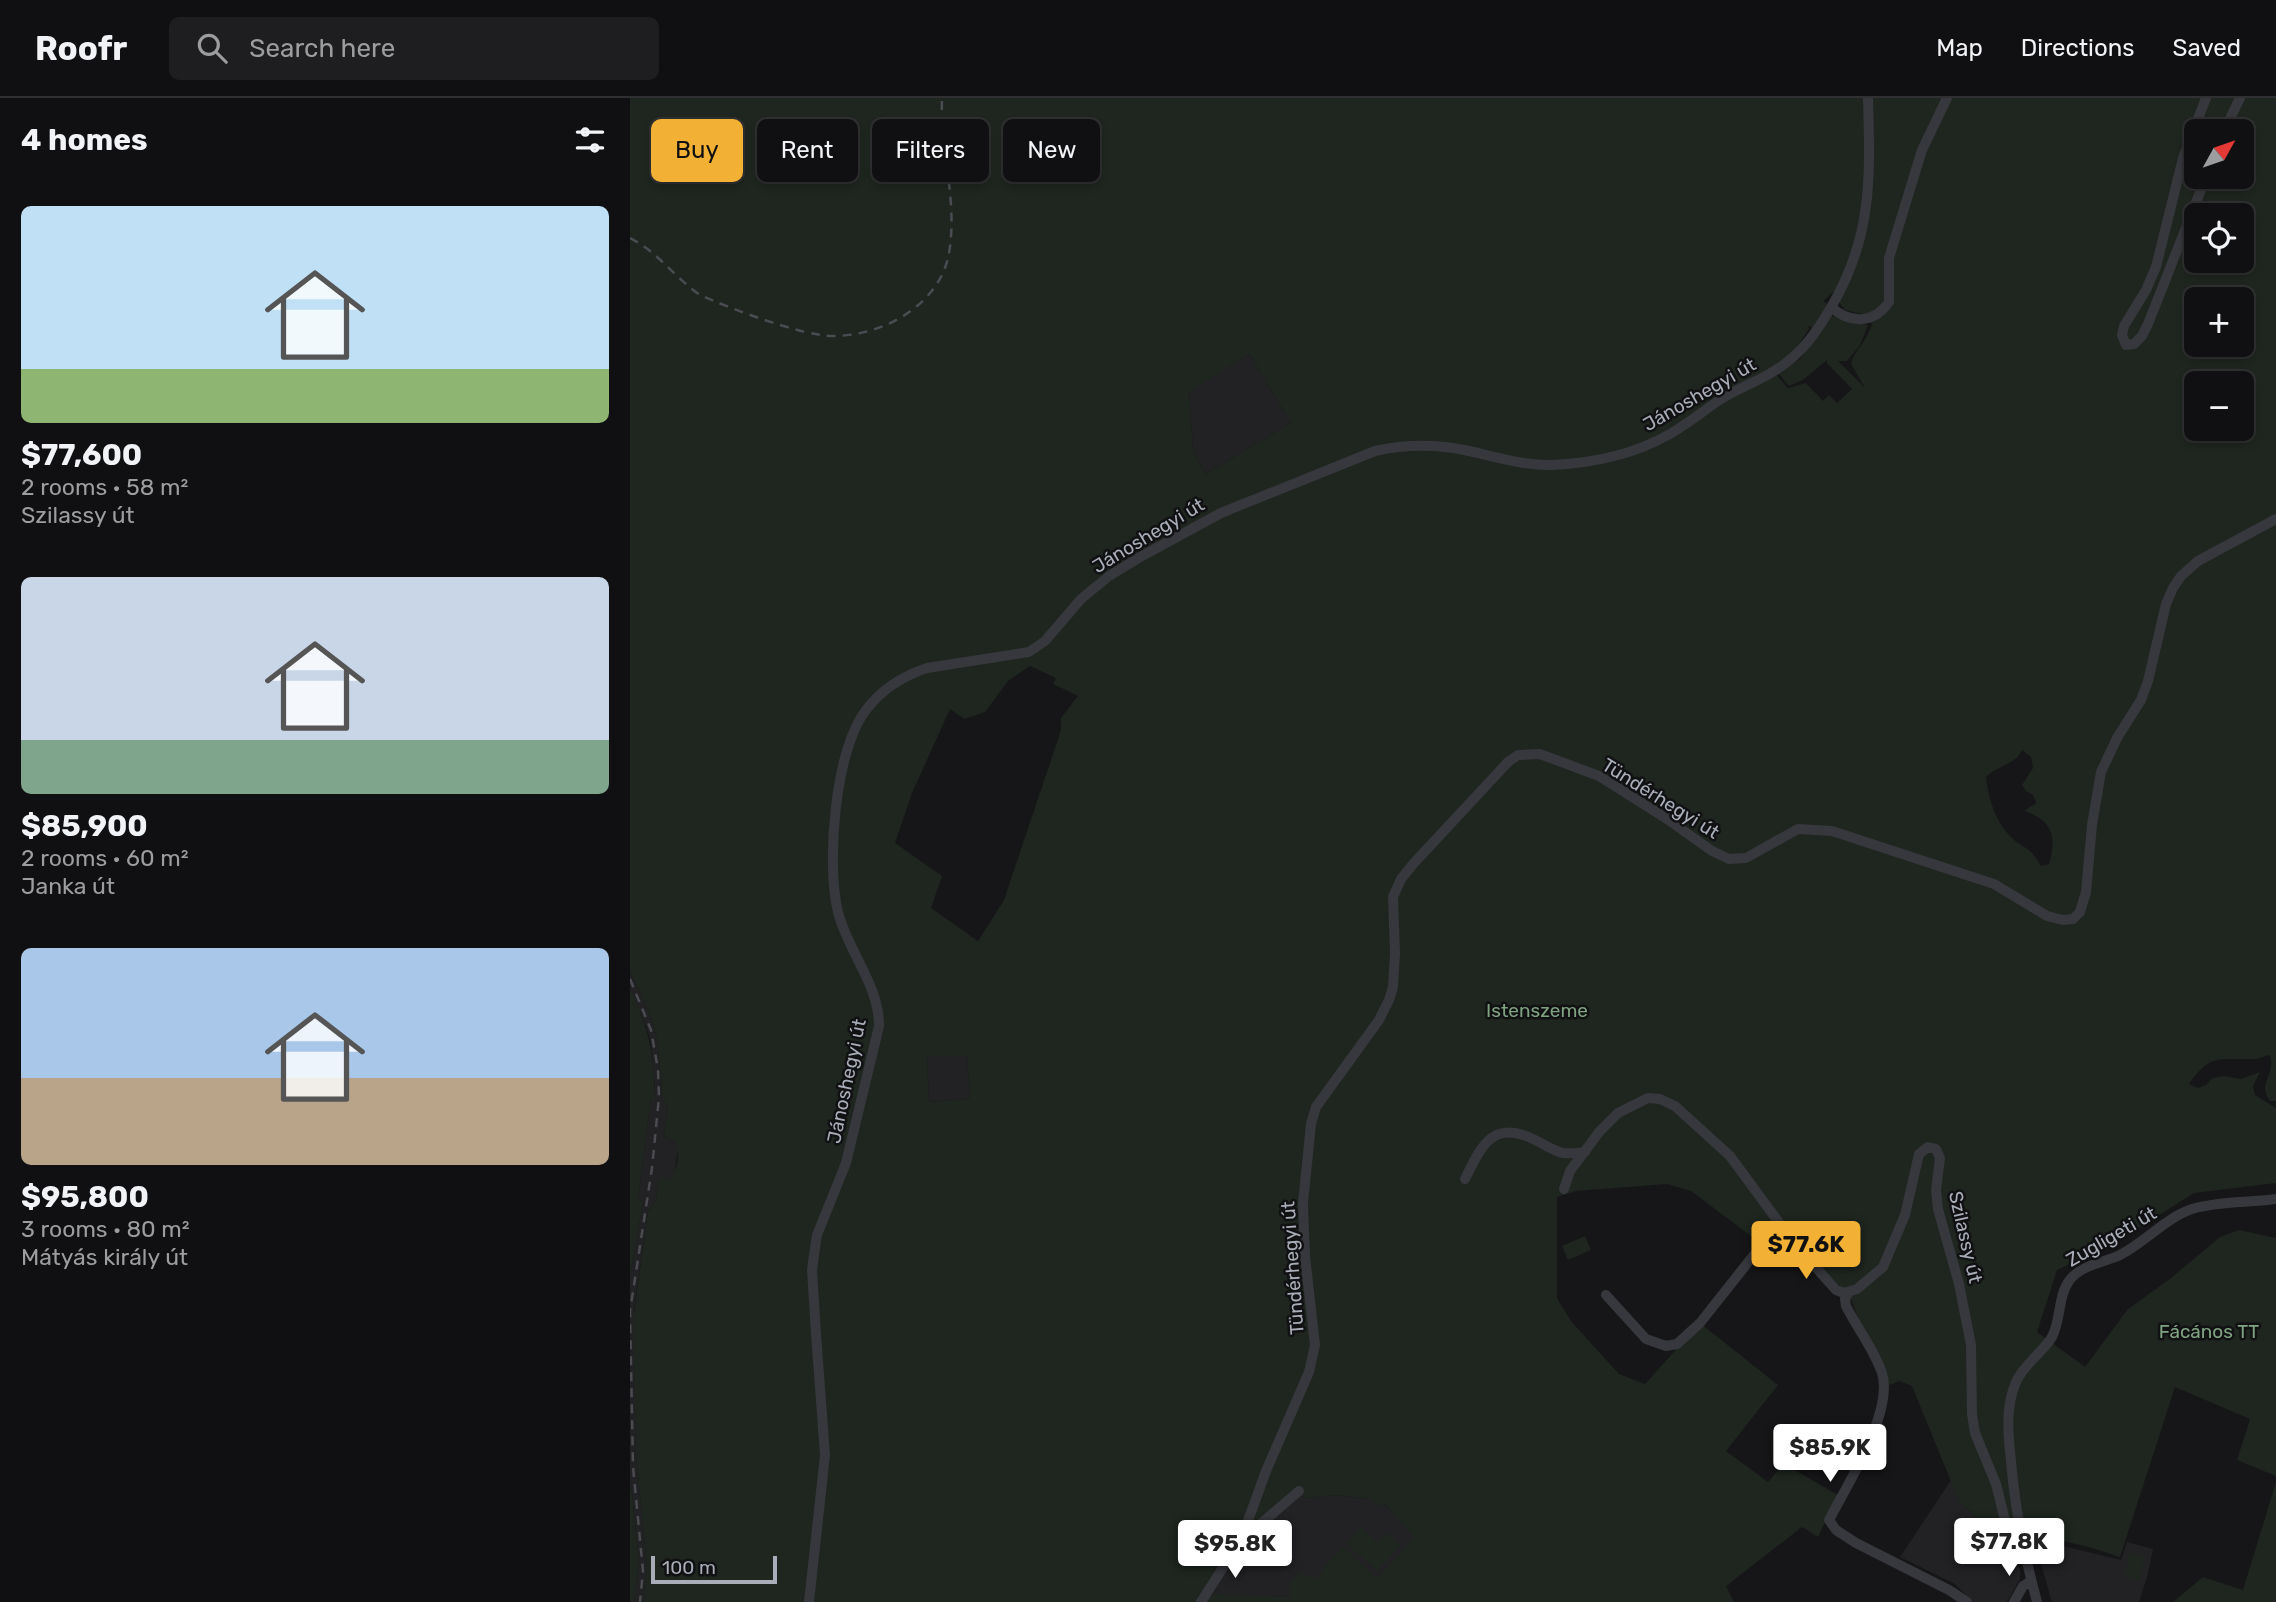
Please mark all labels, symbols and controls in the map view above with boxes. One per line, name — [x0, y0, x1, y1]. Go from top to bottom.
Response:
search box — [169, 17, 659, 80]
text: Roofr — [35, 29, 127, 68]
icon: search — [193, 29, 231, 67]
text: Search here — [249, 33, 395, 64]
text: Map — [1936, 34, 1983, 62]
text: Directions — [2021, 34, 2134, 62]
text: Saved — [2172, 34, 2241, 62]
chip: Buy — [651, 119, 743, 182]
chip: Rent — [757, 119, 858, 182]
chip: Filters — [872, 119, 989, 182]
chip: New — [1003, 119, 1100, 182]
north arrow — [2184, 119, 2254, 189]
map controls — [2184, 119, 2254, 441]
icon: filters — [571, 121, 609, 159]
text: 4 homes — [21, 122, 148, 158]
button: locate — [2184, 203, 2254, 273]
icon: home — [252, 252, 378, 378]
button: + — [2184, 287, 2254, 357]
street label: Jánoshegyi út — [1639, 353, 1760, 436]
button: − — [2184, 371, 2254, 441]
text: $77,600 — [21, 437, 142, 473]
text: 2 rooms · 58 m² — [21, 473, 188, 501]
street label: Jánoshegyi út — [1088, 493, 1209, 578]
text: Szilassy út — [21, 501, 134, 529]
icon: home — [252, 623, 378, 749]
street label: Tündérhegyi út — [1598, 753, 1724, 844]
text: $85,900 — [21, 808, 148, 844]
text: 2 rooms · 60 m² — [21, 844, 189, 872]
text: Janka út — [21, 872, 115, 900]
icon: home — [252, 994, 378, 1120]
park label: Istenszeme — [1486, 999, 1588, 1022]
street label: Jánoshegyi út — [822, 1016, 871, 1145]
text: $95,800 — [21, 1179, 149, 1215]
street label: Szilassy út — [1944, 1189, 1987, 1286]
street label: Tündérhegyi út — [1276, 1200, 1309, 1335]
street label: Zugligeti út — [2062, 1201, 2161, 1272]
text: 3 rooms · 80 m² — [21, 1215, 190, 1243]
pin: $77.6K — [1749, 1222, 1863, 1281]
text: $77.6K — [1767, 1230, 1845, 1258]
text: Mátyás király út — [21, 1243, 188, 1271]
park label: Fácános TT — [2159, 1320, 2259, 1343]
pin: $85.9K — [1773, 1424, 1887, 1484]
text: $85.9K — [1789, 1433, 1871, 1461]
pin: $77.8K — [1952, 1518, 2066, 1578]
pin: $95.8K — [1178, 1520, 1292, 1580]
text: $77.8K — [1970, 1527, 2048, 1555]
text: $95.8K — [1194, 1529, 1276, 1557]
scale bar — [651, 1553, 777, 1585]
text: 100 m — [662, 1556, 716, 1579]

